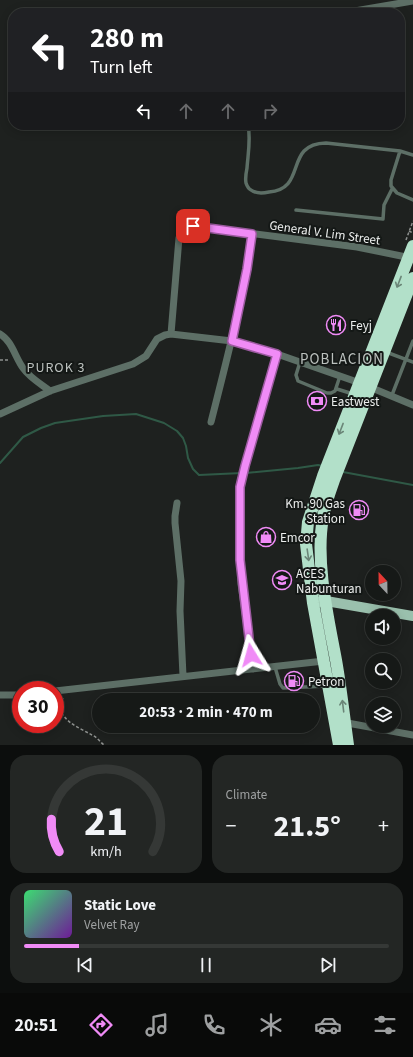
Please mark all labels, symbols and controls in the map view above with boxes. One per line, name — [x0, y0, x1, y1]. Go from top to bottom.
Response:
text: 280 m — [90, 18, 164, 58]
icon: left — [24, 24, 76, 76]
text: Turn left — [90, 55, 152, 80]
icon: left — [133, 100, 155, 122]
icon: ahead — [175, 100, 197, 122]
icon: ahead — [217, 100, 239, 122]
icon: right — [259, 100, 281, 122]
pin — [176, 209, 210, 243]
icon: arrive — [182, 215, 204, 237]
street label: General V. Lim Street — [268, 216, 382, 250]
one-way arrow — [394, 276, 402, 288]
restaurant icon: Feyj — [325, 314, 347, 336]
place label: Feyj — [350, 317, 372, 335]
district label: POBLACION — [300, 349, 384, 370]
district label: PUROK 3 — [26, 358, 86, 378]
bank icon: Eastwest — [306, 390, 328, 412]
place label: Eastwest — [331, 393, 380, 411]
one-way arrow — [337, 423, 345, 435]
place label: Km. 90 Gas Station — [285, 495, 346, 528]
fuel station icon: Km. 90 Gas Station — [348, 499, 370, 521]
shop icon: Emcor — [255, 526, 277, 548]
place label: Emcor — [280, 529, 315, 547]
one-way arrow — [304, 548, 312, 561]
place label: ACES Nabunturan — [296, 565, 362, 598]
north arrow — [365, 565, 401, 601]
map controls — [365, 565, 401, 733]
school or university icon: ACES Nabunturan — [271, 569, 293, 591]
button: sound — [365, 609, 401, 645]
position arrow — [230, 634, 272, 676]
button: search — [365, 653, 401, 689]
fuel station icon: Petron — [283, 670, 305, 692]
place label: Petron — [308, 673, 344, 691]
speed limit sign: 30 — [12, 681, 64, 733]
button: layers — [365, 697, 401, 733]
one-way arrow — [339, 700, 347, 713]
text: 20:53 · 2 min · 470 m — [139, 702, 273, 723]
text: Climate — [226, 786, 267, 804]
text: 21 — [84, 792, 128, 852]
text: 21.5° — [274, 805, 341, 848]
text: − — [226, 810, 236, 842]
text: + — [378, 810, 389, 842]
text: km/h — [90, 841, 122, 862]
text: Static Love — [84, 895, 156, 916]
text: Velvet Ray — [84, 916, 140, 934]
icon: previous — [74, 954, 96, 976]
icon: pause — [195, 954, 217, 976]
icon: next — [317, 954, 339, 976]
icon: directions — [87, 1011, 115, 1039]
icon: music — [143, 1011, 171, 1039]
icon: phone — [200, 1011, 228, 1039]
icon: climate — [257, 1011, 285, 1039]
icon: car — [314, 1011, 342, 1039]
icon: filters — [371, 1011, 399, 1039]
text: 20:51 — [14, 1013, 58, 1038]

